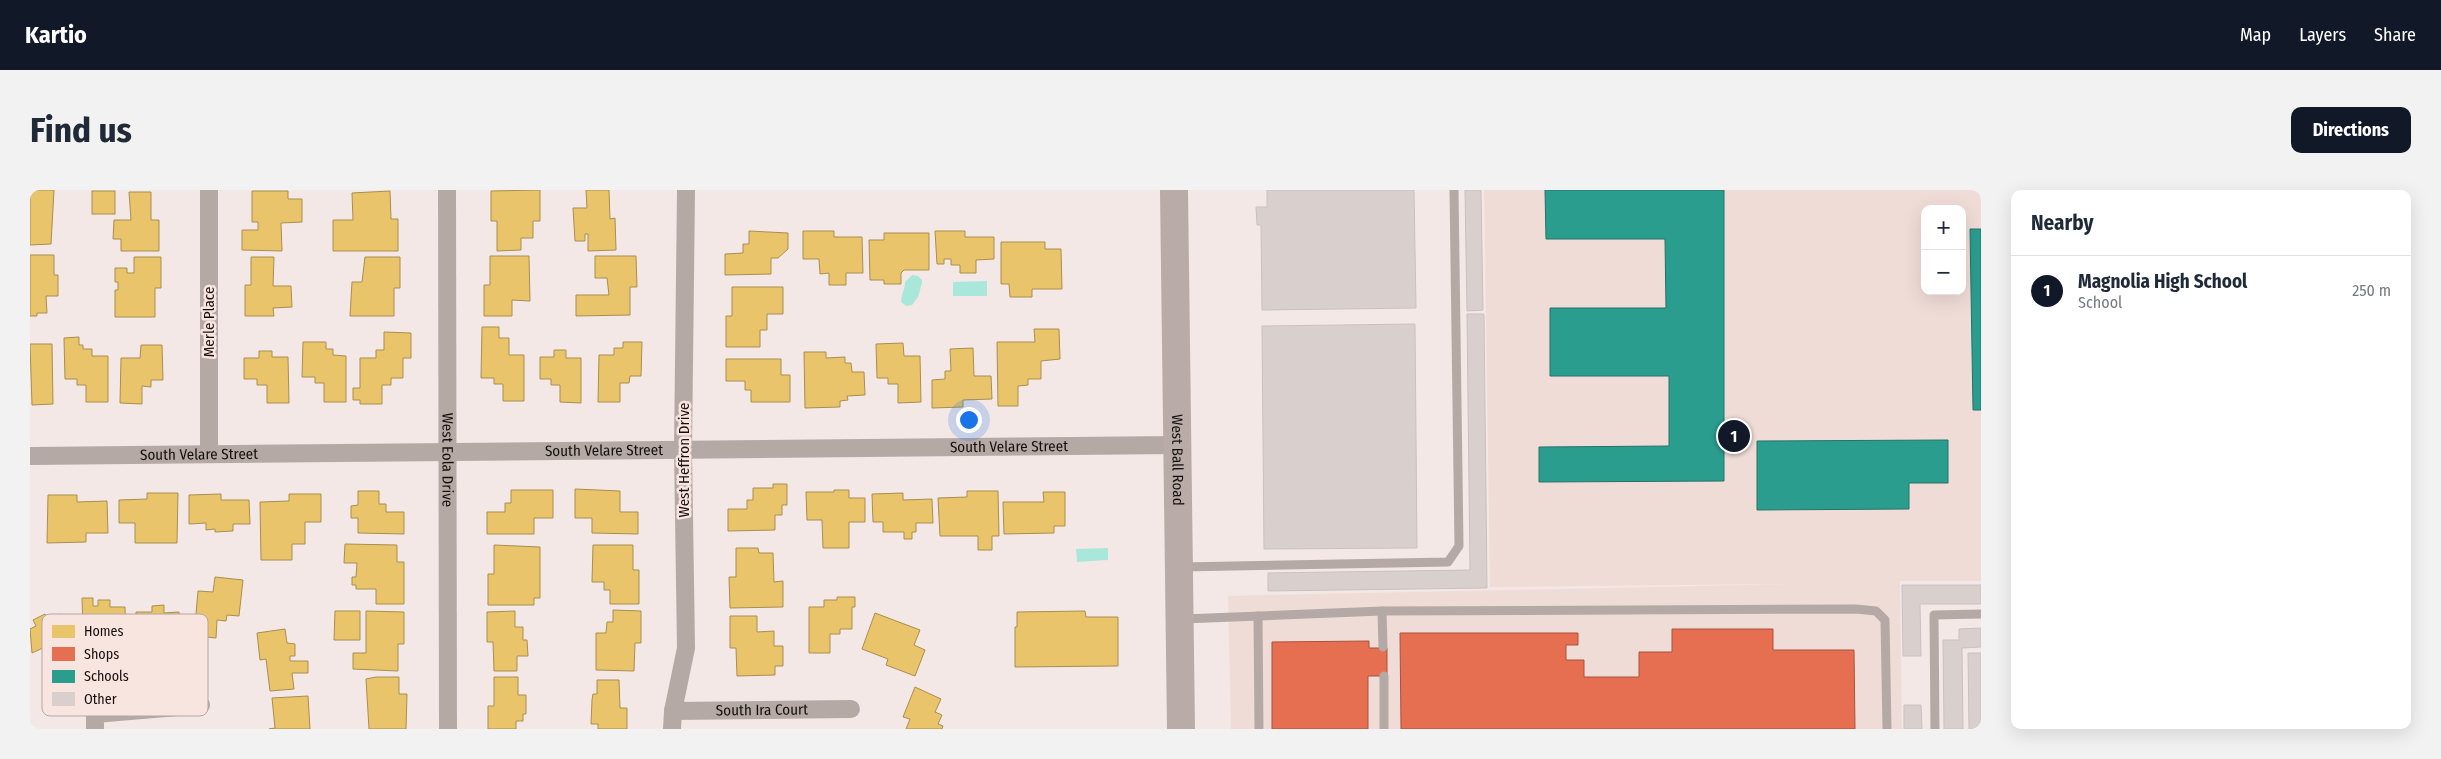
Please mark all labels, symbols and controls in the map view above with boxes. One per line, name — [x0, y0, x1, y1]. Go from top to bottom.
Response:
text: Kartio — [25, 21, 87, 49]
text: Map — [2240, 24, 2271, 46]
text: Layers — [2299, 24, 2346, 46]
text: Share — [2374, 24, 2416, 46]
button: Directions — [2291, 107, 2411, 153]
text: Find us — [30, 109, 132, 151]
map controls — [1921, 205, 1966, 295]
button: + — [1921, 205, 1966, 250]
text: Nearby — [2031, 210, 2093, 236]
button: − — [1921, 250, 1966, 295]
text: Magnolia High School — [2078, 270, 2247, 293]
text: 1 — [2044, 281, 2050, 300]
text: 250 m — [2352, 281, 2391, 300]
street label: Merle Place — [200, 287, 218, 357]
text: School — [2078, 293, 2122, 312]
street label: West Heffron Drive — [675, 403, 693, 517]
your location — [956, 407, 982, 433]
street label: West Eola Drive — [438, 413, 457, 507]
street label: West Ball Road — [1168, 414, 1187, 506]
pin: 1 — [1718, 417, 1750, 455]
street label: South Velare Street — [950, 437, 1068, 456]
street label: South Velare Street — [545, 441, 663, 460]
street label: South Velare Street — [140, 445, 258, 464]
legend — [42, 614, 208, 716]
text: Homes — [84, 623, 124, 640]
text: Shops — [84, 646, 119, 663]
text: Schools — [84, 668, 129, 685]
text: Other — [84, 691, 117, 708]
street label: South Ira Court — [716, 700, 808, 720]

